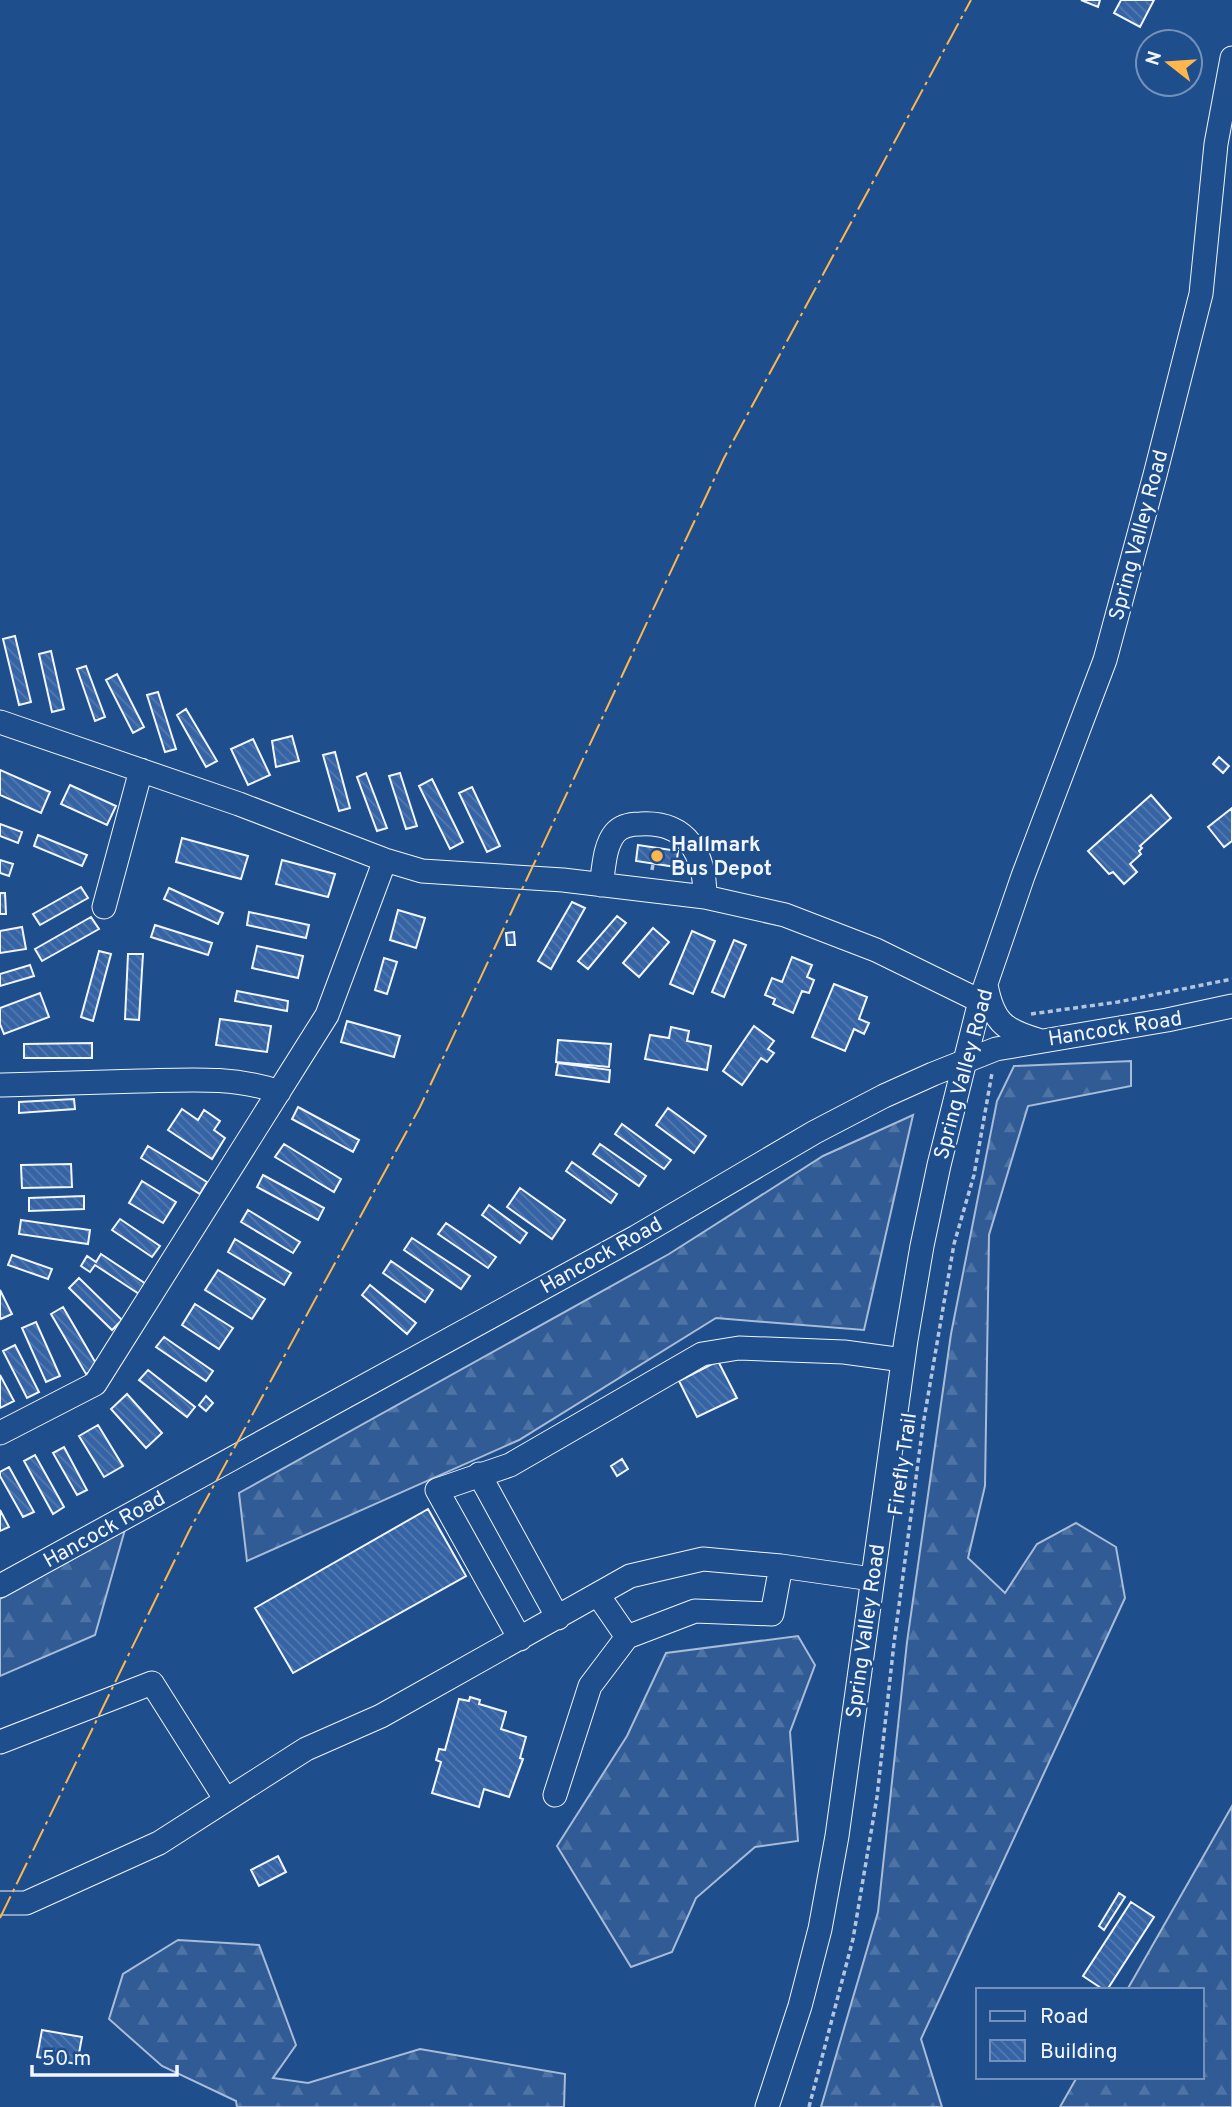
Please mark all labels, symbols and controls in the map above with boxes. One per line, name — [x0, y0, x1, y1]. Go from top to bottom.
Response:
north arrow — [1134, 28, 1204, 98]
text: N — [1141, 49, 1168, 69]
street label: Spring Valley Road — [1104, 447, 1175, 624]
place label: Hallmark Bus Depot — [671, 832, 772, 883]
marker: Hallmark Bus Depot — [649, 848, 665, 864]
street label: Spring Valley Road — [929, 986, 1000, 1163]
street label: Hancock Road — [1046, 1006, 1184, 1053]
street label: Hancock Road — [536, 1212, 668, 1301]
street label: Firefly Trail — [883, 1411, 924, 1517]
street label: Hancock Road — [39, 1486, 171, 1575]
street label: Spring Valley Road — [841, 1542, 892, 1720]
legend — [976, 1988, 1204, 2079]
text: Road — [1040, 2004, 1089, 2031]
scale bar — [32, 2034, 177, 2078]
text: Building — [1040, 2039, 1118, 2066]
text: 50 m — [42, 2046, 91, 2073]

